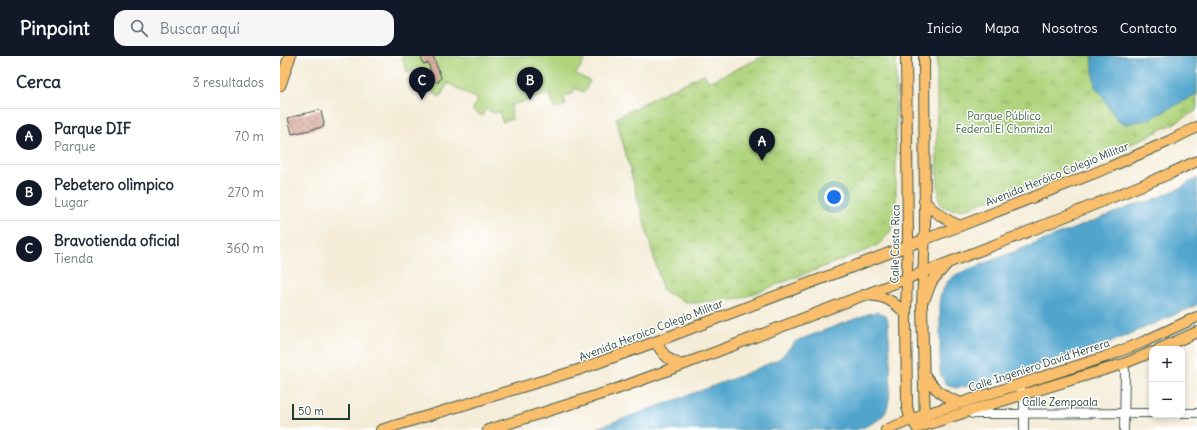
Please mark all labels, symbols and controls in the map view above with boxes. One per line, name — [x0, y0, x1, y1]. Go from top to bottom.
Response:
search box — [114, 10, 394, 46]
text: Pinpoint — [20, 16, 90, 40]
icon: search — [128, 17, 150, 39]
text: Buscar aquí — [160, 19, 240, 38]
text: Inicio — [927, 19, 962, 37]
text: Mapa — [984, 19, 1020, 37]
text: Nosotros — [1042, 19, 1098, 37]
text: Contacto — [1120, 19, 1177, 37]
pin: C — [409, 67, 435, 100]
pin: B — [517, 67, 543, 100]
text: Cerca — [16, 71, 61, 93]
text: 3 resultados — [193, 74, 264, 91]
park label: Parque Público Federal El Chamizal — [955, 109, 1053, 136]
text: Parque DIF — [54, 119, 131, 138]
text: A — [25, 128, 33, 145]
text: 70 m — [235, 128, 264, 145]
pin: A — [749, 128, 775, 161]
text: Parque — [54, 138, 96, 155]
street label: Avenida Heróico Colegio Militar — [983, 139, 1131, 209]
text: Pebetero olìmpico — [54, 175, 174, 194]
text: B — [25, 184, 33, 201]
text: 270 m — [227, 184, 264, 201]
your location — [824, 187, 844, 207]
text: Lugar — [54, 194, 88, 211]
street label: Calle Costa Rica — [887, 204, 903, 284]
text: Bravotienda oficial — [54, 231, 180, 250]
text: C — [25, 240, 33, 257]
text: 360 m — [226, 240, 264, 257]
text: Tienda — [54, 250, 93, 267]
street label: Avenida Heroico Colegio Militar — [577, 296, 726, 364]
street label: Calle Ingeniero David Herrera — [966, 335, 1112, 395]
map controls — [1149, 346, 1185, 418]
button: + — [1149, 346, 1185, 382]
button: − — [1149, 382, 1185, 418]
street label: Calle Zempoala — [1022, 395, 1098, 409]
scale bar — [292, 402, 350, 421]
text: 50 m — [298, 404, 324, 418]

